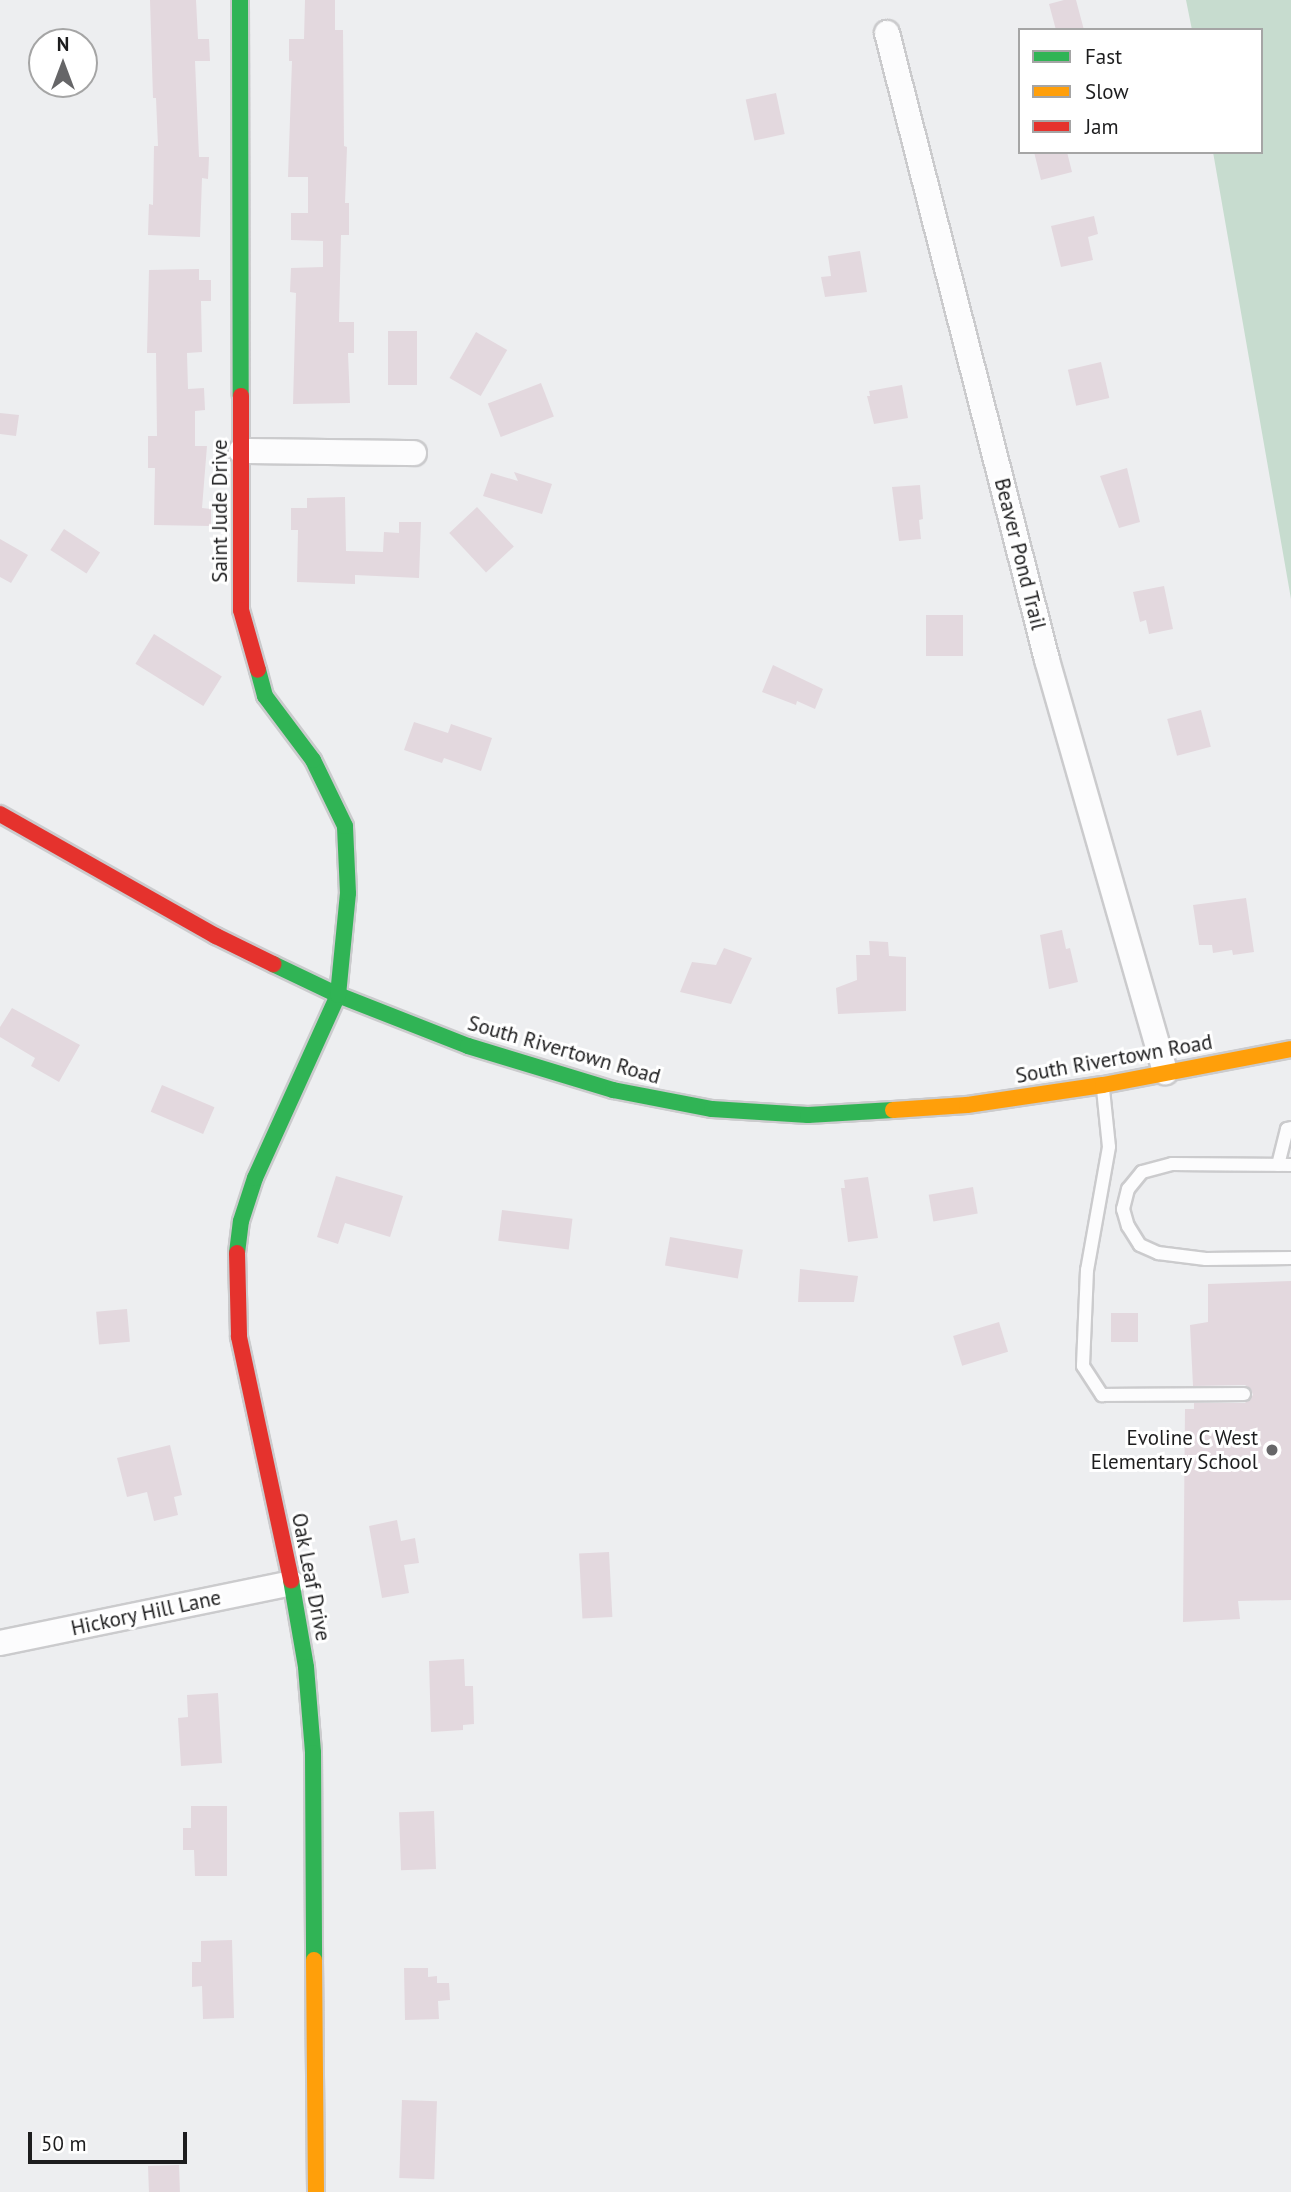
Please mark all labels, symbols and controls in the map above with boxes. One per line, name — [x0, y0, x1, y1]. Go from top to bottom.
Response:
north arrow — [28, 28, 98, 98]
legend — [1018, 28, 1263, 154]
text: N — [57, 32, 69, 56]
text: Fast — [1085, 43, 1122, 70]
text: Slow — [1085, 78, 1129, 105]
text: Jam — [1085, 113, 1119, 140]
street label: Saint Jude Drive — [207, 439, 233, 583]
street label: Beaver Pond Trail — [989, 475, 1051, 633]
street label: South Rivertown Road — [465, 1010, 663, 1090]
street label: South Rivertown Road — [1014, 1029, 1214, 1089]
place label: Evoline C West Elementary School — [1090, 1425, 1258, 1475]
marker: Evoline C West Elementary School — [1264, 1442, 1280, 1458]
street label: Oak Leaf Drive — [286, 1511, 336, 1643]
street label: Hickory Hill Lane — [68, 1585, 224, 1641]
scale bar — [32, 2118, 191, 2162]
text: 50 m — [41, 2130, 87, 2157]

